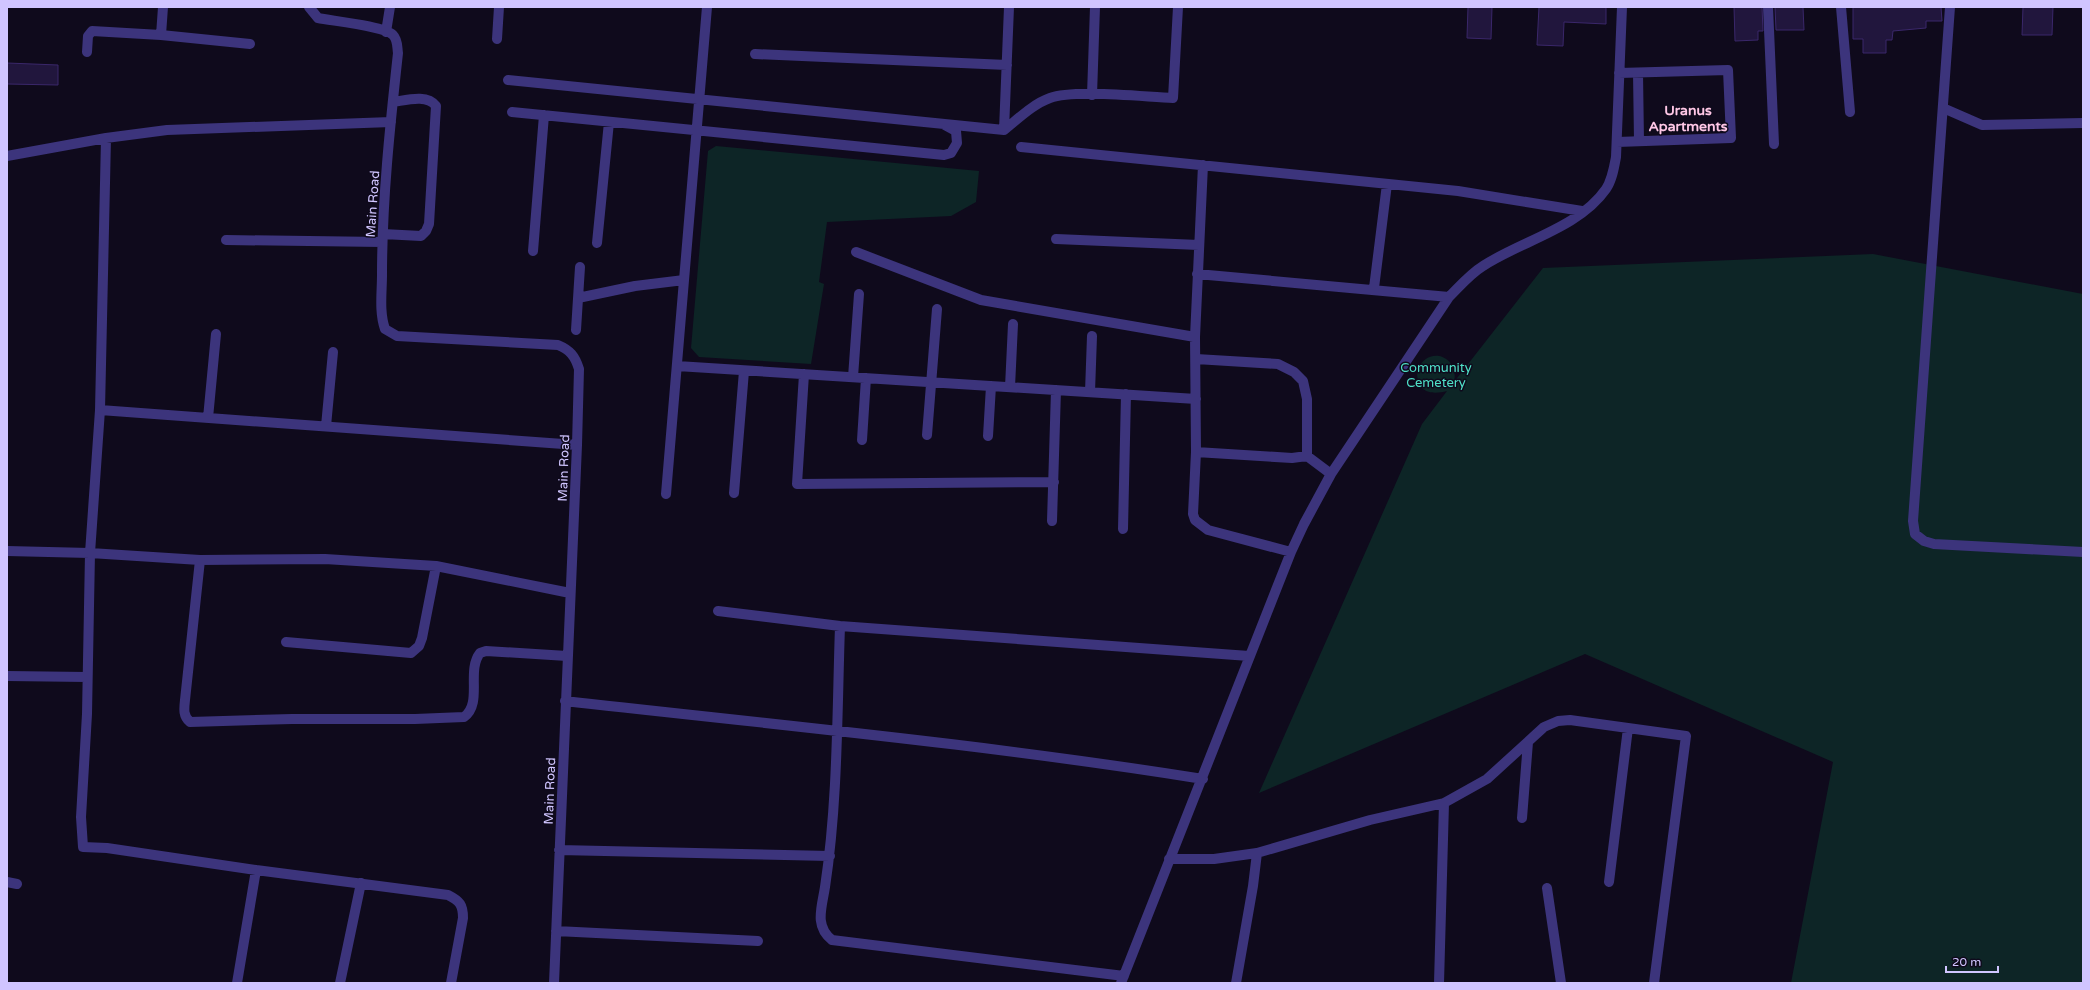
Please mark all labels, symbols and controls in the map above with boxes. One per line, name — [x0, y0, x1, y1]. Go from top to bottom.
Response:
district label: Uranus Apartments — [1649, 102, 1728, 135]
street label: Main Road — [363, 170, 383, 238]
park label: Community Cemetery — [1400, 360, 1472, 391]
street label: Main Road — [555, 434, 573, 502]
street label: Main Road — [541, 757, 559, 825]
scale bar — [1946, 948, 1998, 974]
text: 20 m — [1952, 955, 1981, 969]

